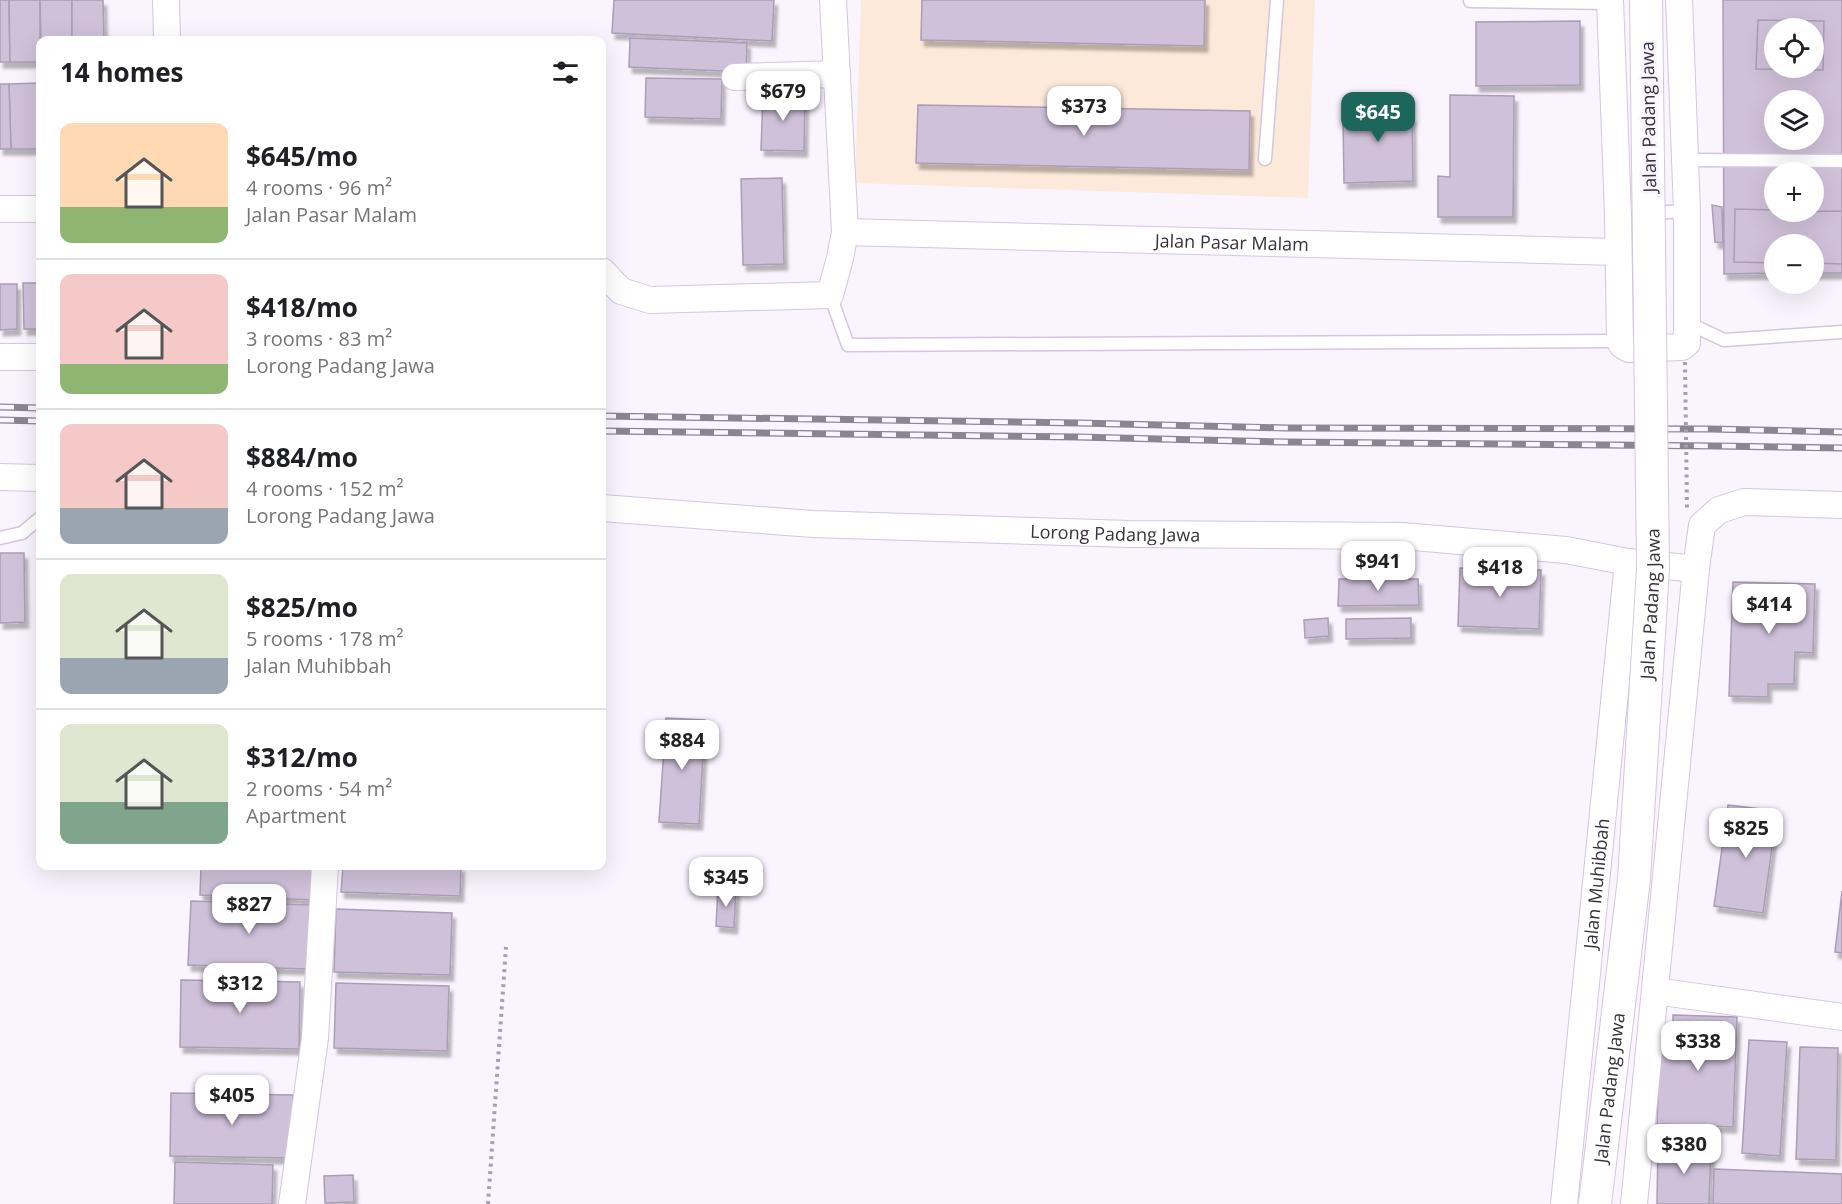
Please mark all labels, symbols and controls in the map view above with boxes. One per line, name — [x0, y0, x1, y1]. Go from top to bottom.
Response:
map controls — [1764, 18, 1824, 294]
button: locate — [1764, 18, 1824, 78]
street label: Jalan Padang Jawa — [1635, 41, 1661, 195]
text: 14 homes — [60, 54, 184, 90]
icon: filters — [549, 56, 582, 89]
pin: $679 — [747, 71, 819, 122]
text: $679 — [760, 77, 806, 104]
pin: $373 — [1048, 86, 1120, 137]
button: layers — [1764, 90, 1824, 150]
text: $373 — [1061, 92, 1107, 119]
pin: $645 — [1342, 92, 1414, 143]
text: $645 — [1355, 98, 1401, 125]
text: $645/mo — [246, 138, 358, 174]
icon: home — [108, 147, 180, 219]
button: + — [1764, 162, 1824, 222]
text: 4 rooms · 96 m² — [246, 174, 392, 201]
text: Jalan Pasar Malam — [246, 201, 417, 228]
street label: Jalan Pasar Malam — [1153, 228, 1309, 256]
button: − — [1764, 234, 1824, 294]
text: $418/mo — [246, 289, 358, 325]
icon: home — [108, 298, 180, 370]
text: 3 rooms · 83 m² — [246, 325, 392, 352]
text: Lorong Padang Jawa — [246, 352, 435, 379]
text: $884/mo — [246, 439, 358, 475]
icon: home — [108, 448, 180, 520]
text: 4 rooms · 152 m² — [246, 475, 404, 502]
text: Lorong Padang Jawa — [246, 502, 435, 529]
street label: Lorong Padang Jawa — [1030, 519, 1200, 547]
street label: Jalan Padang Jawa — [1634, 528, 1665, 682]
pin: $941 — [1342, 541, 1414, 592]
text: $941 — [1355, 547, 1401, 574]
pin: $418 — [1464, 547, 1536, 598]
text: $418 — [1477, 553, 1523, 580]
pin: $414 — [1733, 584, 1805, 635]
text: $825/mo — [246, 589, 358, 625]
text: $414 — [1746, 590, 1792, 617]
icon: home — [108, 598, 180, 670]
text: 5 rooms · 178 m² — [246, 625, 404, 652]
text: Jalan Muhibbah — [246, 652, 392, 679]
pin: $884 — [646, 720, 718, 771]
text: $884 — [659, 726, 705, 753]
text: $312/mo — [246, 739, 358, 775]
icon: home — [108, 748, 180, 820]
text: 2 rooms · 54 m² — [246, 775, 392, 802]
text: Apartment — [246, 802, 346, 829]
pin: $825 — [1710, 808, 1782, 859]
text: $825 — [1723, 814, 1769, 841]
street label: Jalan Muhibbah — [1577, 817, 1614, 952]
pin: $345 — [690, 857, 762, 908]
text: $345 — [703, 863, 749, 890]
pin: $827 — [213, 884, 285, 935]
text: $827 — [226, 890, 272, 917]
pin: $312 — [204, 963, 276, 1014]
text: $312 — [217, 969, 263, 996]
street label: Jalan Padang Jawa — [1588, 1011, 1630, 1166]
pin: $338 — [1662, 1021, 1734, 1072]
text: $338 — [1675, 1027, 1721, 1054]
pin: $405 — [196, 1075, 268, 1126]
text: $405 — [209, 1081, 255, 1108]
pin: $380 — [1648, 1124, 1720, 1175]
text: $380 — [1661, 1130, 1707, 1157]

